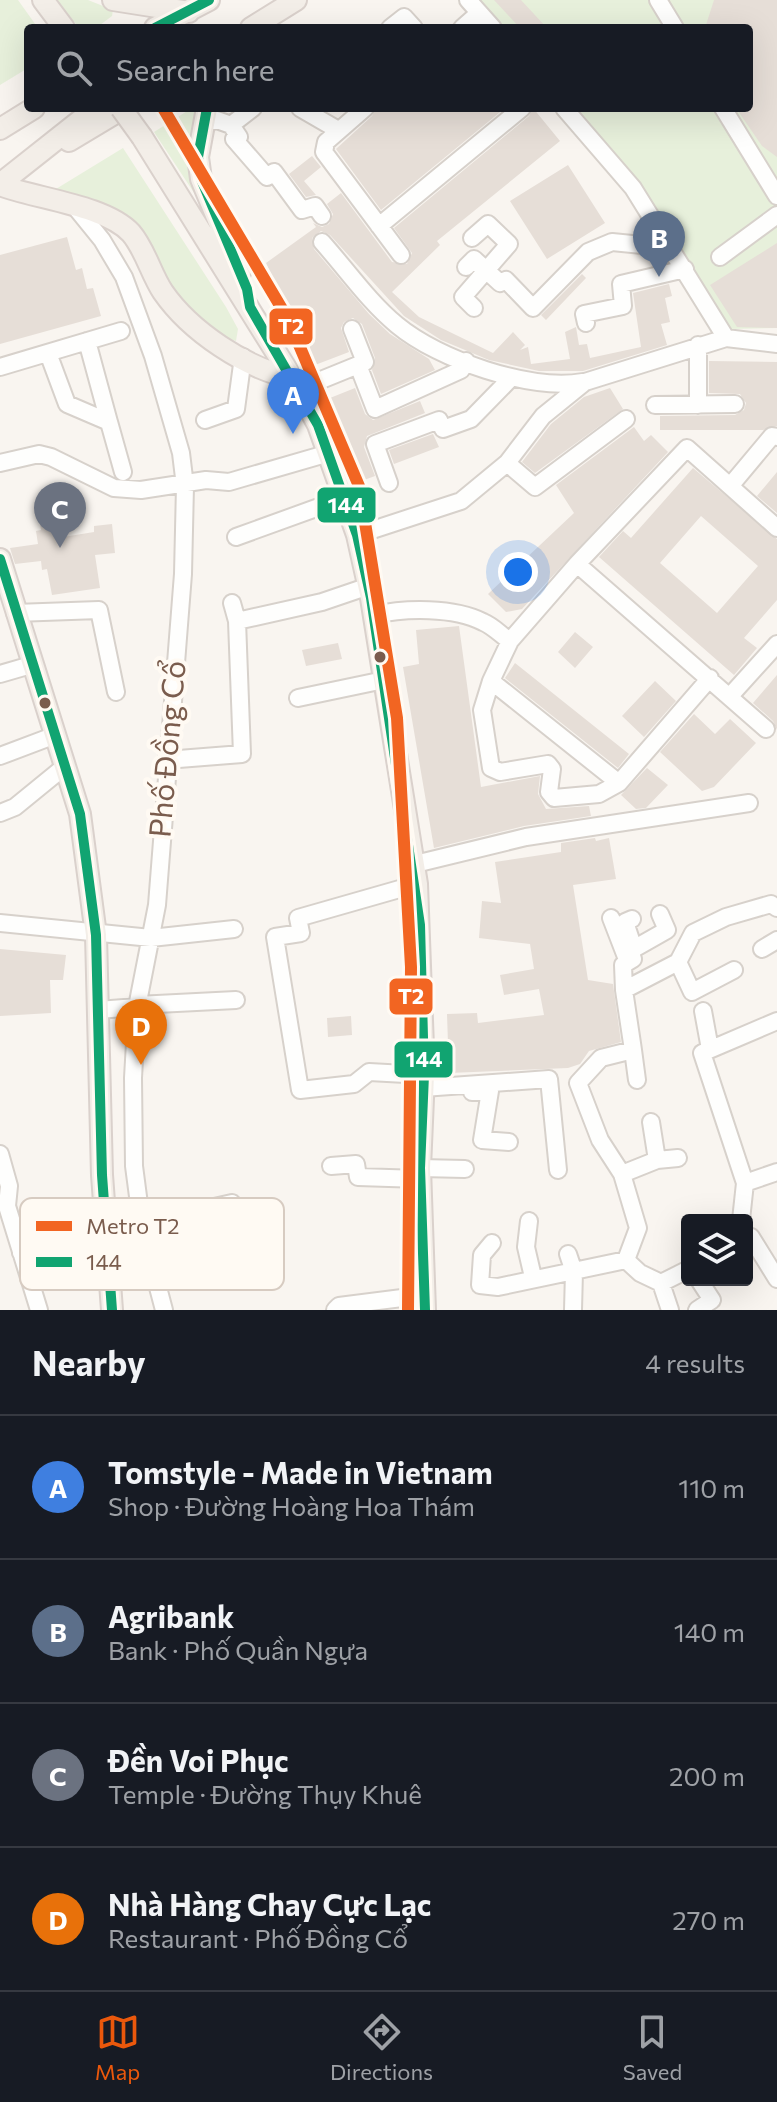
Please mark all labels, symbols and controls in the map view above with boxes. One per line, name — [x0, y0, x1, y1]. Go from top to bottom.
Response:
search box — [24, 24, 753, 112]
icon: search — [52, 46, 96, 90]
text: Search here — [116, 50, 275, 87]
pin: B — [633, 211, 685, 277]
line badge: T2 — [268, 307, 314, 346]
text: T2 — [278, 312, 304, 339]
pin: A — [267, 368, 319, 434]
pin: C — [34, 482, 86, 548]
line badge: 144 — [316, 486, 377, 524]
text: 144 — [328, 491, 364, 518]
your location — [498, 552, 538, 592]
unlabelled marker — [372, 649, 388, 665]
street label: Phố Đồng Cổ — [139, 659, 192, 839]
unlabelled marker — [37, 695, 53, 711]
line badge: T2 — [388, 977, 434, 1016]
text: T2 — [398, 982, 424, 1009]
pin: D — [115, 999, 167, 1065]
line badge: 144 — [393, 1040, 454, 1079]
text: 144 — [406, 1045, 442, 1072]
legend — [20, 1198, 284, 1290]
text: Metro T2 — [86, 1212, 180, 1239]
map controls — [681, 1214, 753, 1286]
button: layers — [681, 1214, 753, 1286]
text: 144 — [86, 1248, 122, 1275]
text: Nearby — [32, 1341, 146, 1383]
text: 4 results — [645, 1347, 745, 1378]
text: Tomstyle - Made in Vietnam — [108, 1453, 493, 1490]
text: A — [49, 1472, 67, 1503]
text: 110 m — [678, 1472, 745, 1503]
text: Shop · Đường Hoàng Hoa Thám — [108, 1490, 475, 1521]
text: Agribank — [108, 1597, 234, 1634]
text: B — [49, 1616, 67, 1647]
text: 140 m — [674, 1616, 745, 1647]
text: Bank · Phố Quần Ngựa — [108, 1634, 368, 1665]
text: Đền Voi Phục — [108, 1741, 289, 1778]
text: C — [49, 1760, 67, 1791]
text: 200 m — [669, 1760, 745, 1791]
text: Temple · Đường Thụy Khuê — [108, 1778, 422, 1809]
text: Nhà Hàng Chay Cực Lạc — [108, 1885, 431, 1922]
text: D — [48, 1904, 68, 1935]
text: 270 m — [672, 1904, 745, 1935]
text: Restaurant · Phố Đồng Cổ — [108, 1922, 408, 1953]
tab: Map — [95, 2010, 140, 2085]
tab: Directions — [330, 2010, 433, 2085]
tab: Saved — [623, 2010, 682, 2085]

